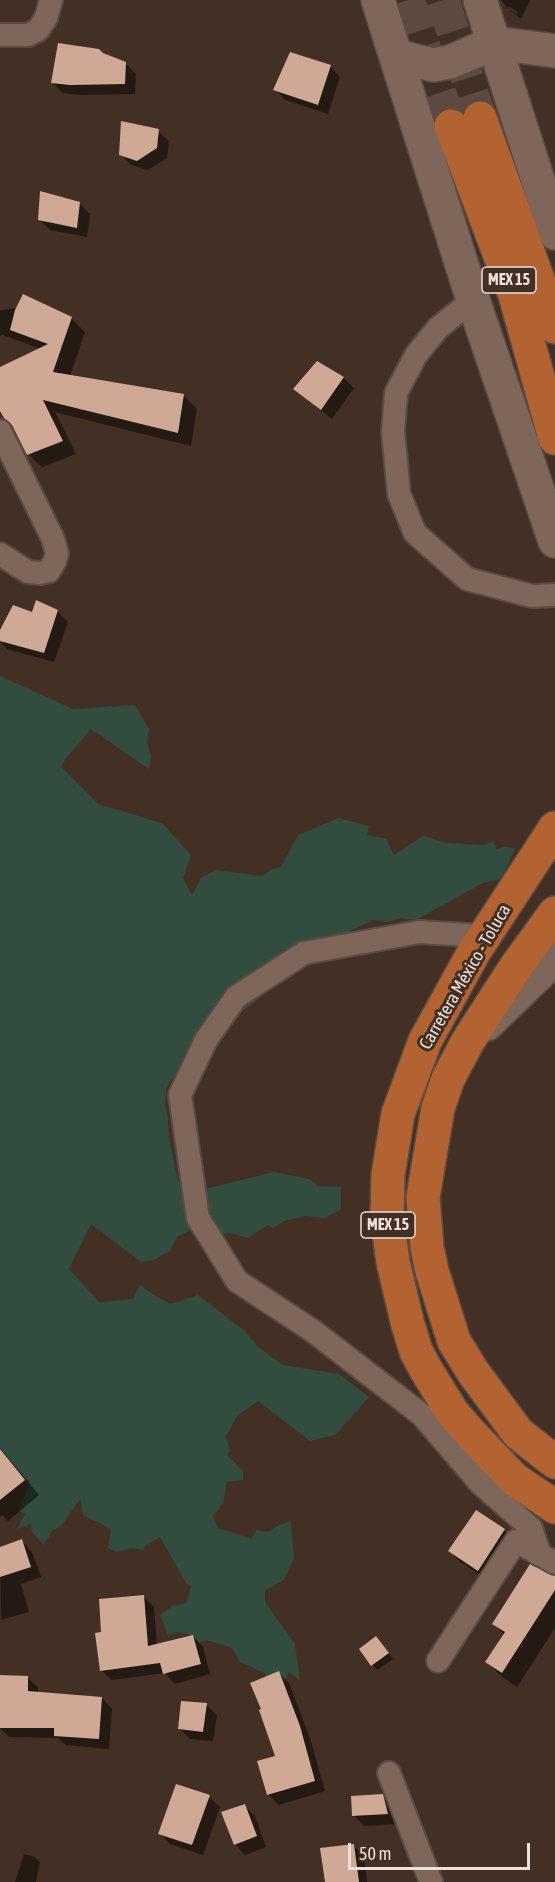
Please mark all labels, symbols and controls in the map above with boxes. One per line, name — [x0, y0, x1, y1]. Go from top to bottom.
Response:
road number: MEX 15 — [482, 267, 536, 293]
street label: Carretera México - Toluca — [415, 901, 515, 1053]
road number: MEX 15 — [361, 1212, 415, 1238]
scale bar — [351, 1831, 532, 1869]
text: 50 m — [359, 1843, 391, 1864]

